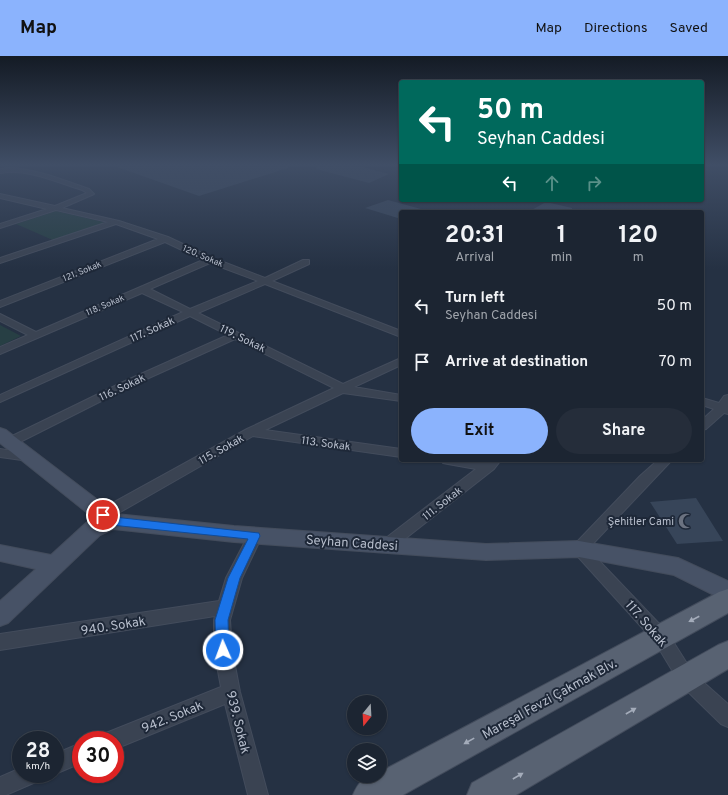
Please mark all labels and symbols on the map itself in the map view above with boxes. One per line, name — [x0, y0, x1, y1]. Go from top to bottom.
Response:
street label: 120. Sokak — [181, 243, 225, 270]
street label: 121. Sokak — [61, 259, 103, 284]
street label: 118. Sokak — [84, 292, 126, 318]
street label: 117. Sokak — [128, 314, 177, 346]
street label: 119. Sokak — [217, 322, 268, 356]
street label: 116. Sokak — [97, 371, 148, 405]
street label: 115. Sokak — [196, 432, 247, 468]
street label: 113. Sokak — [300, 434, 352, 454]
street label: 111. Sokak — [420, 484, 466, 524]
pin — [86, 498, 120, 532]
mosque icon: Şehitler Cami — [677, 512, 695, 530]
place label: Şehitler Cami — [608, 515, 674, 529]
street label: Seyhan Caddesi — [305, 533, 398, 555]
street label: 117. Sokak — [621, 598, 670, 651]
street label: 940. Sokak — [80, 614, 147, 640]
one-way arrow — [688, 616, 700, 622]
position arrow — [202, 629, 244, 671]
street label: Mareşal Fevzi Çakmak Blv. — [480, 656, 620, 743]
street label: 939. Sokak — [222, 689, 253, 756]
north arrow — [347, 695, 387, 735]
street label: 942. Sokak — [140, 698, 206, 737]
one-way arrow — [625, 708, 637, 715]
speed limit sign: 30 — [72, 731, 124, 783]
one-way arrow — [463, 738, 475, 745]
one-way arrow — [512, 772, 524, 779]

